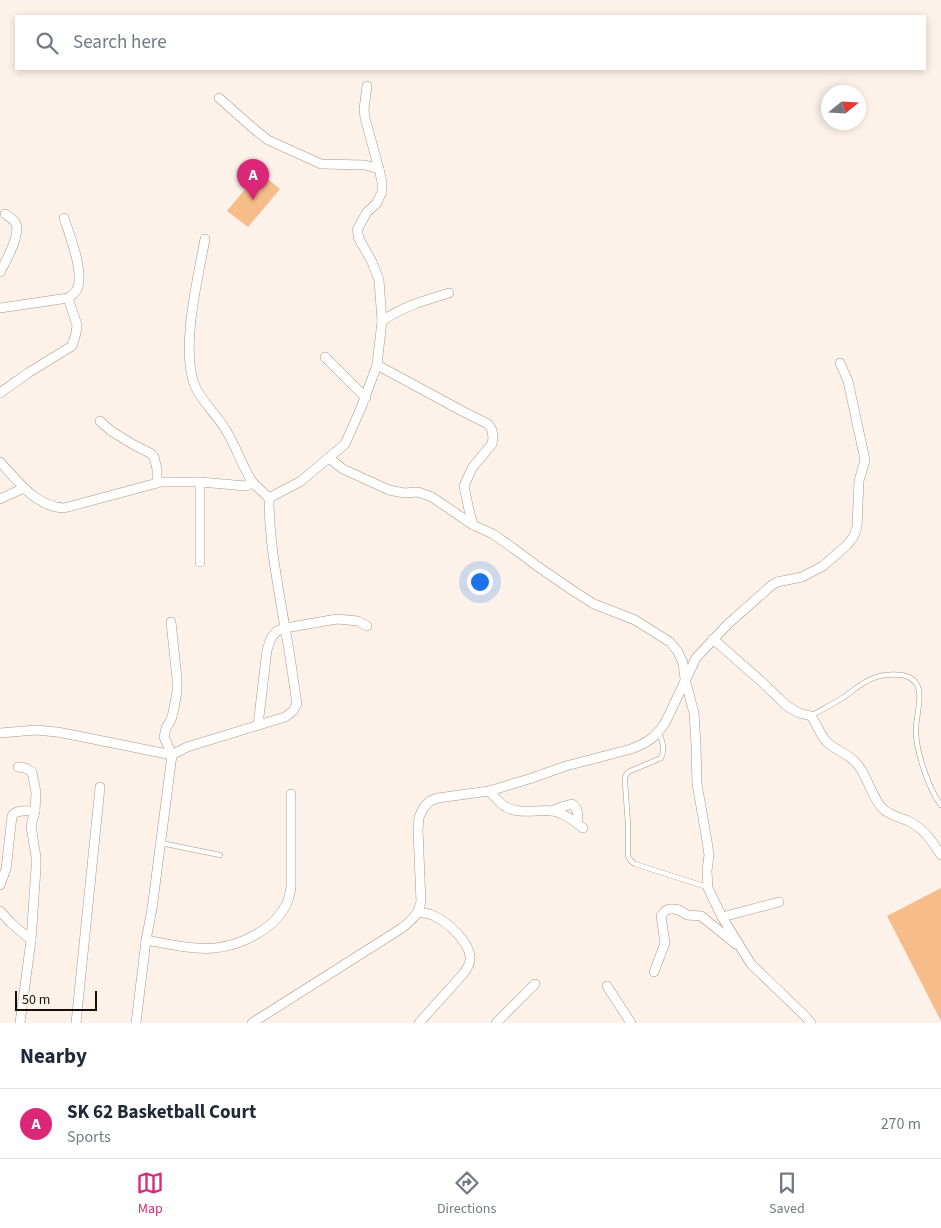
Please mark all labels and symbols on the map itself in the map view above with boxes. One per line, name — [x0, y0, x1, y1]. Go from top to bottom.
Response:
north arrow — [821, 85, 866, 130]
pin: A — [237, 159, 269, 200]
your location — [467, 569, 493, 595]
scale bar — [15, 988, 98, 1011]

